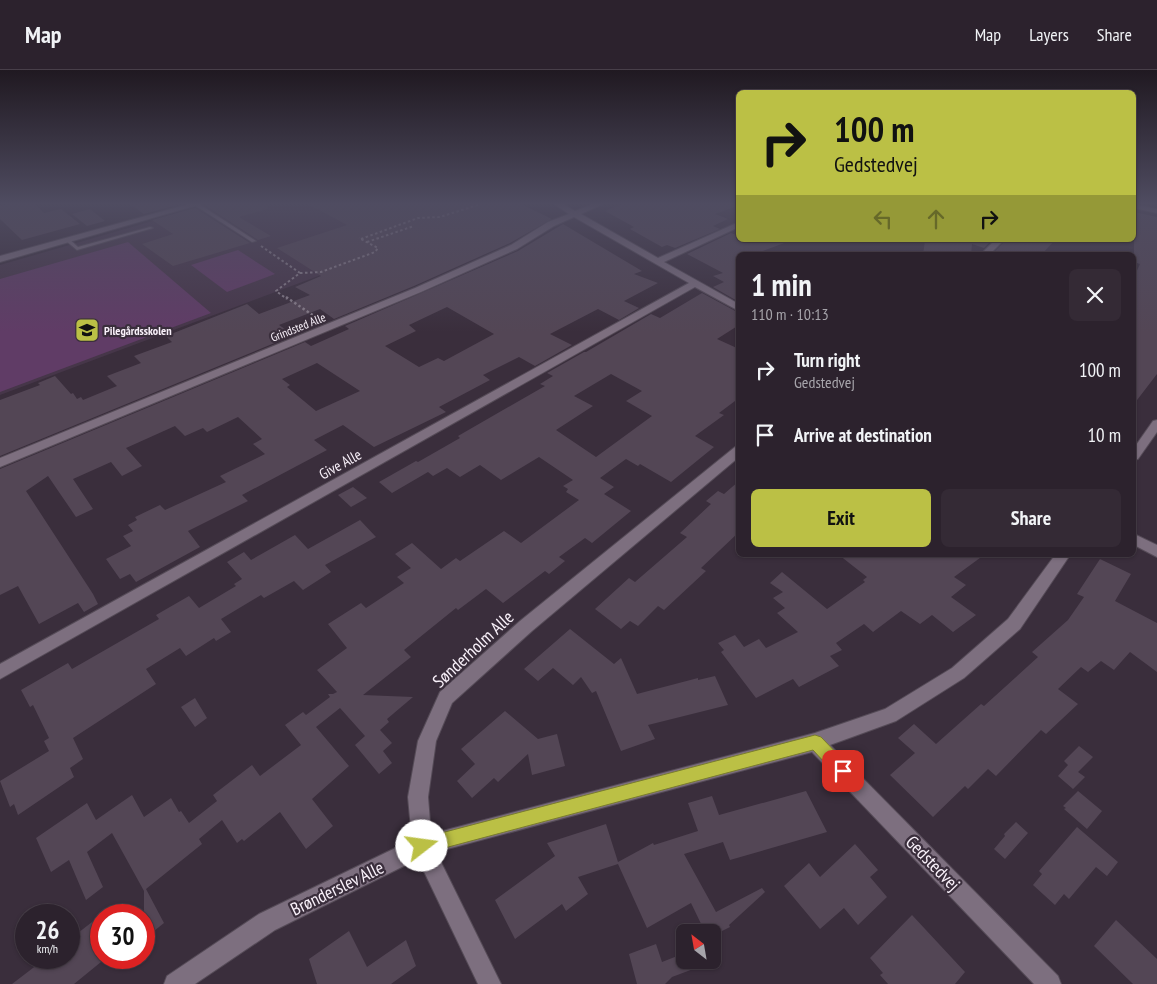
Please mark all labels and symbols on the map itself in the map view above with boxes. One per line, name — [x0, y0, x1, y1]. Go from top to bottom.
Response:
street label: Grindsted Alle — [268, 309, 328, 345]
school or university icon: Pilegårdsskolen — [74, 317, 100, 343]
place label: Pilegårdsskolen — [104, 323, 172, 338]
street label: Give Alle — [315, 445, 365, 483]
street label: Sønderholm Alle — [428, 606, 518, 692]
pin — [822, 750, 864, 792]
position arrow — [395, 819, 447, 871]
street label: Gedstedvej — [901, 830, 965, 896]
street label: Brønderslev Alle — [287, 856, 387, 920]
speed limit sign: 30 — [90, 904, 155, 969]
north arrow — [676, 924, 721, 969]

